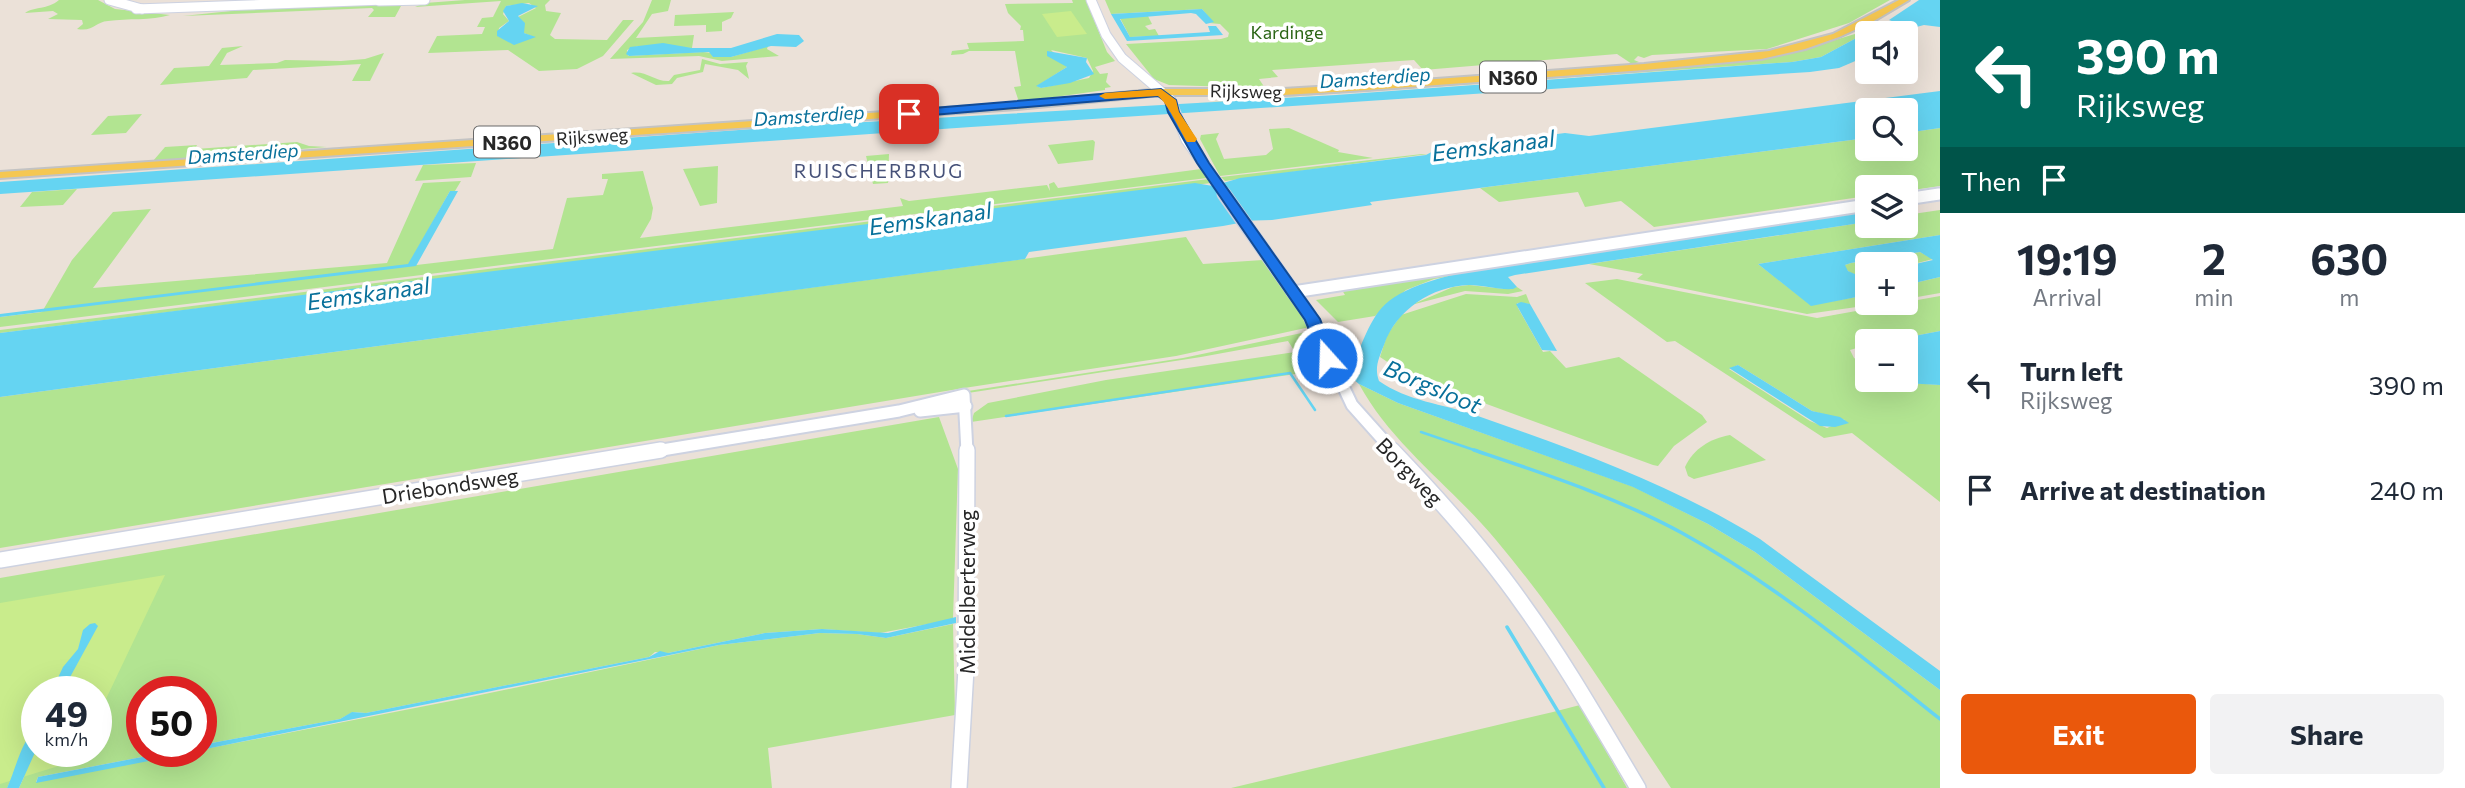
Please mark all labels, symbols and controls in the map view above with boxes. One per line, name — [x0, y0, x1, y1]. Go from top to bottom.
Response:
park label: Kardinge — [1251, 21, 1323, 43]
map controls — [1855, 21, 1918, 392]
button: sound — [1855, 21, 1918, 84]
text: 390 m — [2076, 24, 2219, 84]
icon: left — [1961, 28, 2052, 119]
road number: N360 — [1480, 61, 1546, 92]
water label: Damsterdiep — [1319, 62, 1431, 92]
street label: Rijksweg — [1210, 79, 1283, 103]
pin — [879, 84, 939, 144]
text: Rijksweg — [2076, 84, 2205, 124]
icon: arrive — [890, 95, 928, 133]
button: search — [1855, 98, 1918, 161]
water label: Damsterdiep — [753, 100, 865, 130]
street label: Rijksweg — [555, 122, 629, 149]
water label: Eemskanaal — [1430, 123, 1557, 166]
road number: N360 — [474, 126, 540, 158]
water label: Damsterdiep — [187, 138, 299, 168]
district label: RUISCHERBRUG — [794, 159, 964, 182]
icon: arrive — [2035, 161, 2073, 199]
text: Then — [1961, 165, 2021, 196]
button: layers — [1855, 175, 1918, 238]
water label: Eemskanaal — [867, 195, 994, 240]
text: 19:19 — [2017, 232, 2118, 284]
text: 2 — [2202, 232, 2226, 284]
text: 630 — [2310, 232, 2388, 284]
button: + — [1855, 252, 1918, 315]
water label: Eemskanaal — [305, 270, 432, 315]
text: Arrival — [2032, 283, 2102, 311]
text: min — [2194, 283, 2234, 311]
text: m — [2339, 283, 2359, 311]
position arrow — [1290, 321, 1364, 395]
button: − — [1855, 329, 1918, 392]
water label: Borgsloot — [1380, 353, 1486, 419]
text: Turn left — [2020, 355, 2123, 386]
icon: left — [1961, 366, 1999, 404]
text: 390 m — [2369, 369, 2444, 400]
text: Rijksweg — [2020, 386, 2113, 414]
street label: Borgweg — [1372, 432, 1448, 510]
street label: Driebondsweg — [380, 462, 520, 508]
icon: arrive — [1961, 471, 1999, 509]
text: Arrive at destination — [2020, 474, 2266, 505]
text: 240 m — [2370, 474, 2444, 505]
street label: Middelberterweg — [954, 510, 979, 674]
speed limit sign: 50 — [126, 676, 217, 767]
text: 49 — [45, 691, 88, 734]
button: Exit — [1961, 694, 2196, 774]
button: Share — [2210, 694, 2444, 774]
text: km/h — [45, 728, 88, 750]

